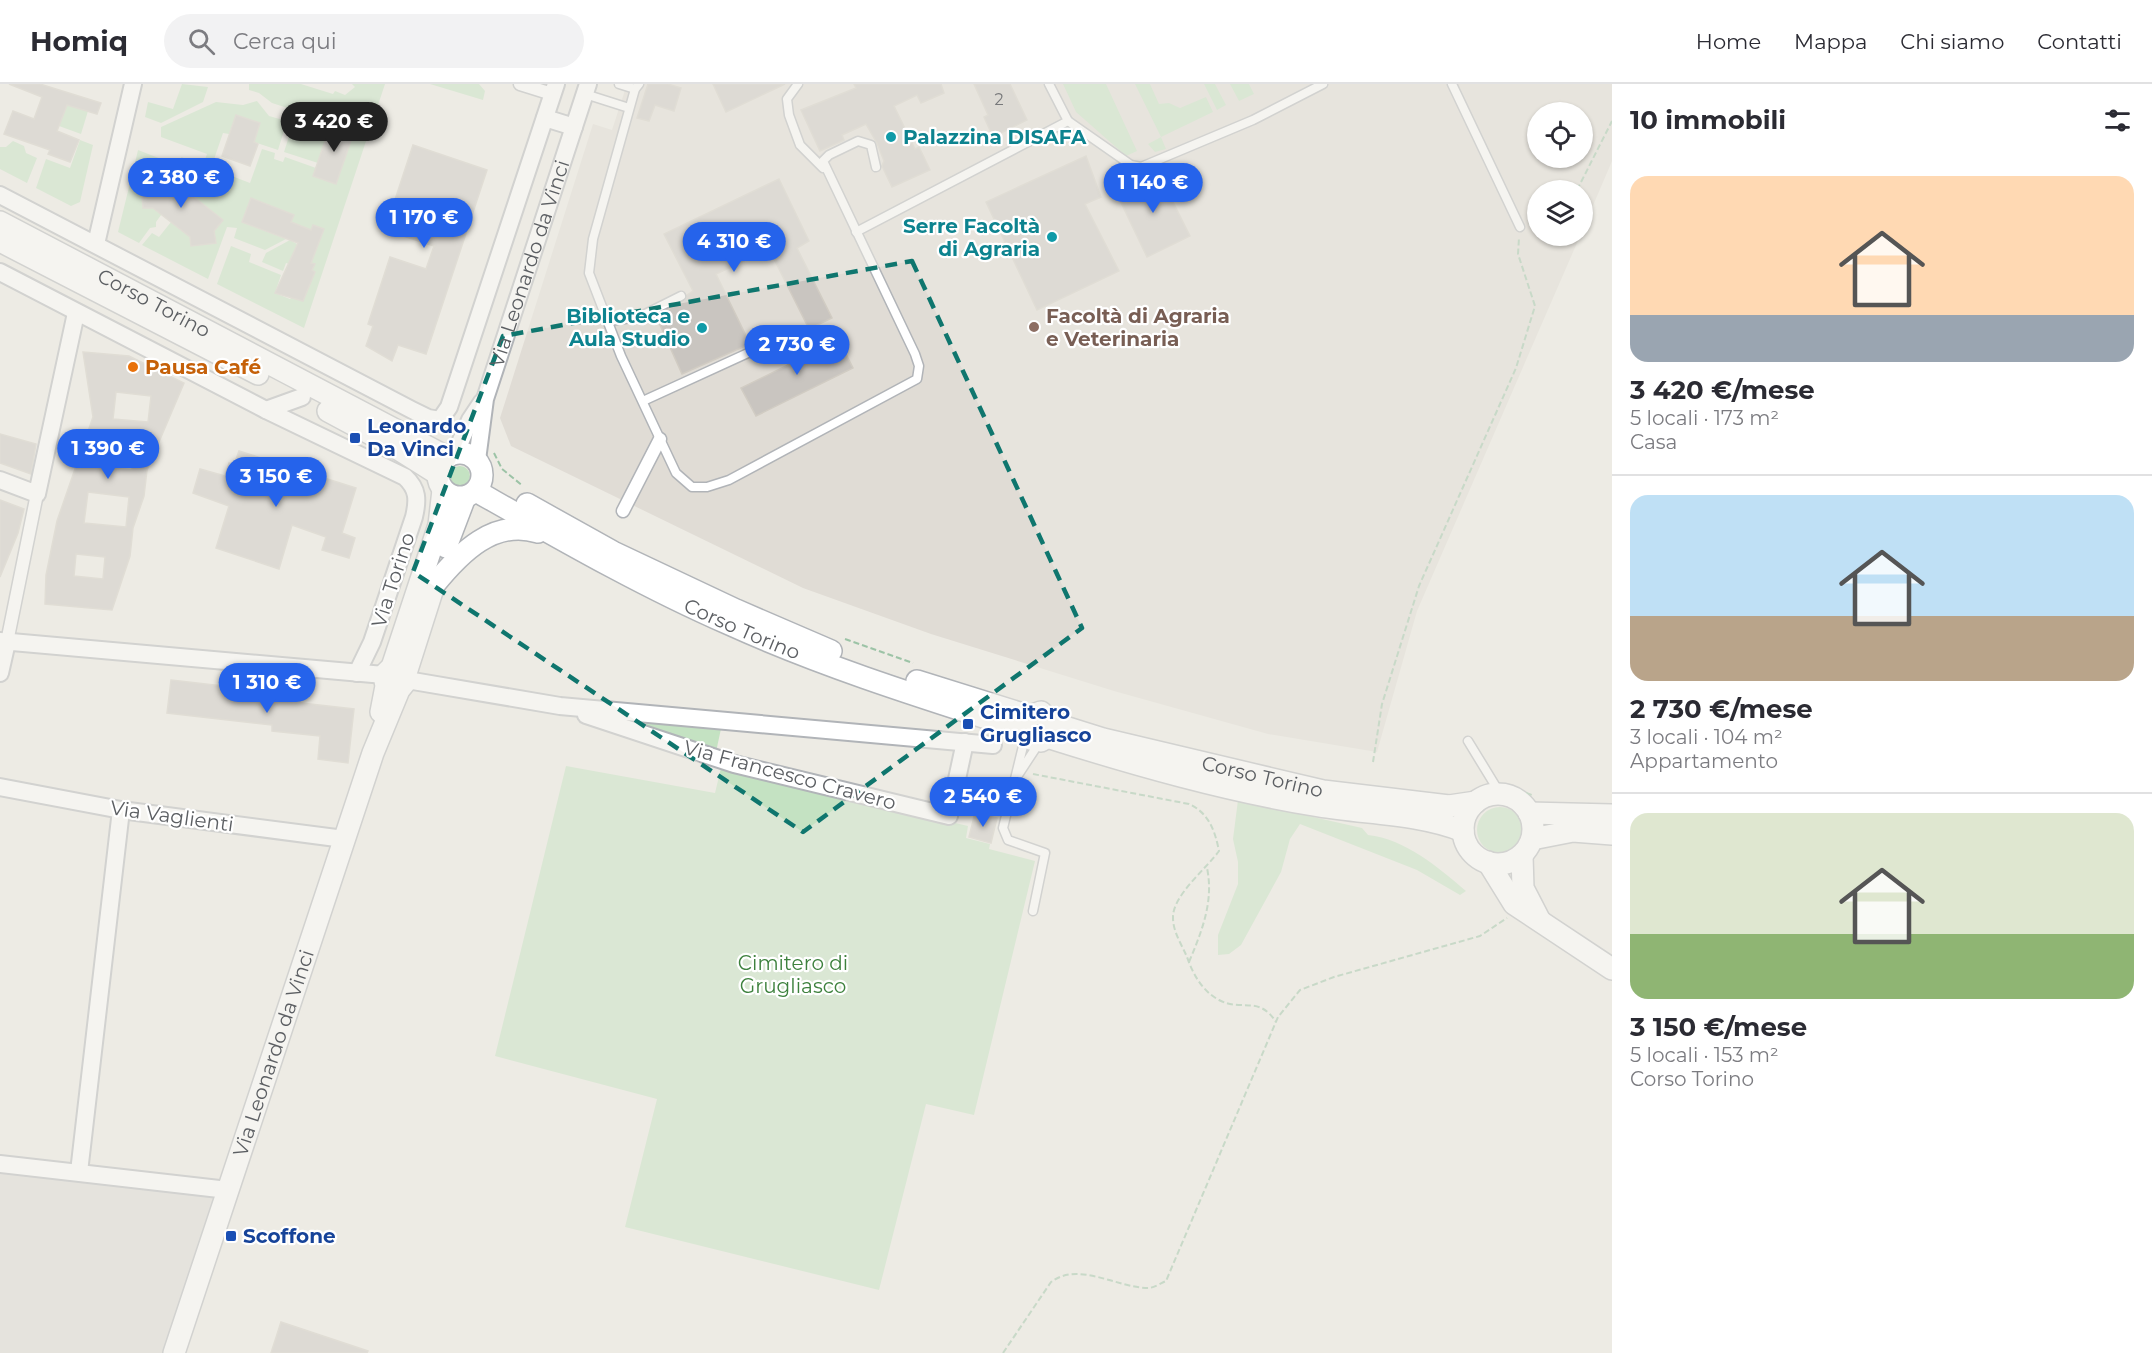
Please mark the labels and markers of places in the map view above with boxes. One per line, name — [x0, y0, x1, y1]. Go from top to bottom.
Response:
pin: 3 420 € — [279, 102, 389, 153]
place label: Palazzina DISAFA — [903, 125, 1087, 149]
marker: Palazzina DISAFA — [884, 130, 898, 144]
pin: 2 380 € — [126, 158, 236, 209]
pin: 1 140 € — [1098, 163, 1208, 214]
pin: 1 170 € — [369, 198, 479, 249]
place label: Serre Facoltà di Agraria — [903, 214, 1040, 261]
pin: 4 310 € — [679, 222, 789, 273]
marker: Serre Facoltà di Agraria — [1045, 230, 1059, 244]
place label: Biblioteca e Aula Studio — [566, 304, 690, 351]
place label: Facoltà di Agraria e Veterinaria — [1046, 304, 1230, 351]
marker: Facoltà di Agraria e Veterinaria — [1027, 320, 1041, 334]
marker: Biblioteca e Aula Studio — [695, 321, 709, 335]
pin: 2 730 € — [742, 325, 852, 376]
place label: Pausa Café — [145, 355, 261, 379]
marker: Pausa Café — [126, 360, 140, 374]
place label: Leonardo Da Vinci — [367, 414, 466, 461]
pin: 1 390 € — [53, 429, 163, 480]
marker: Leonardo Da Vinci — [348, 431, 362, 445]
pin: 3 150 € — [221, 457, 331, 508]
pin: 1 310 € — [212, 663, 322, 714]
place label: Cimitero Grugliasco — [980, 700, 1092, 747]
marker: Cimitero Grugliasco — [961, 717, 975, 731]
pin: 2 540 € — [928, 777, 1038, 828]
place label: Scoffone — [243, 1224, 336, 1248]
marker: Scoffone — [224, 1229, 238, 1243]

